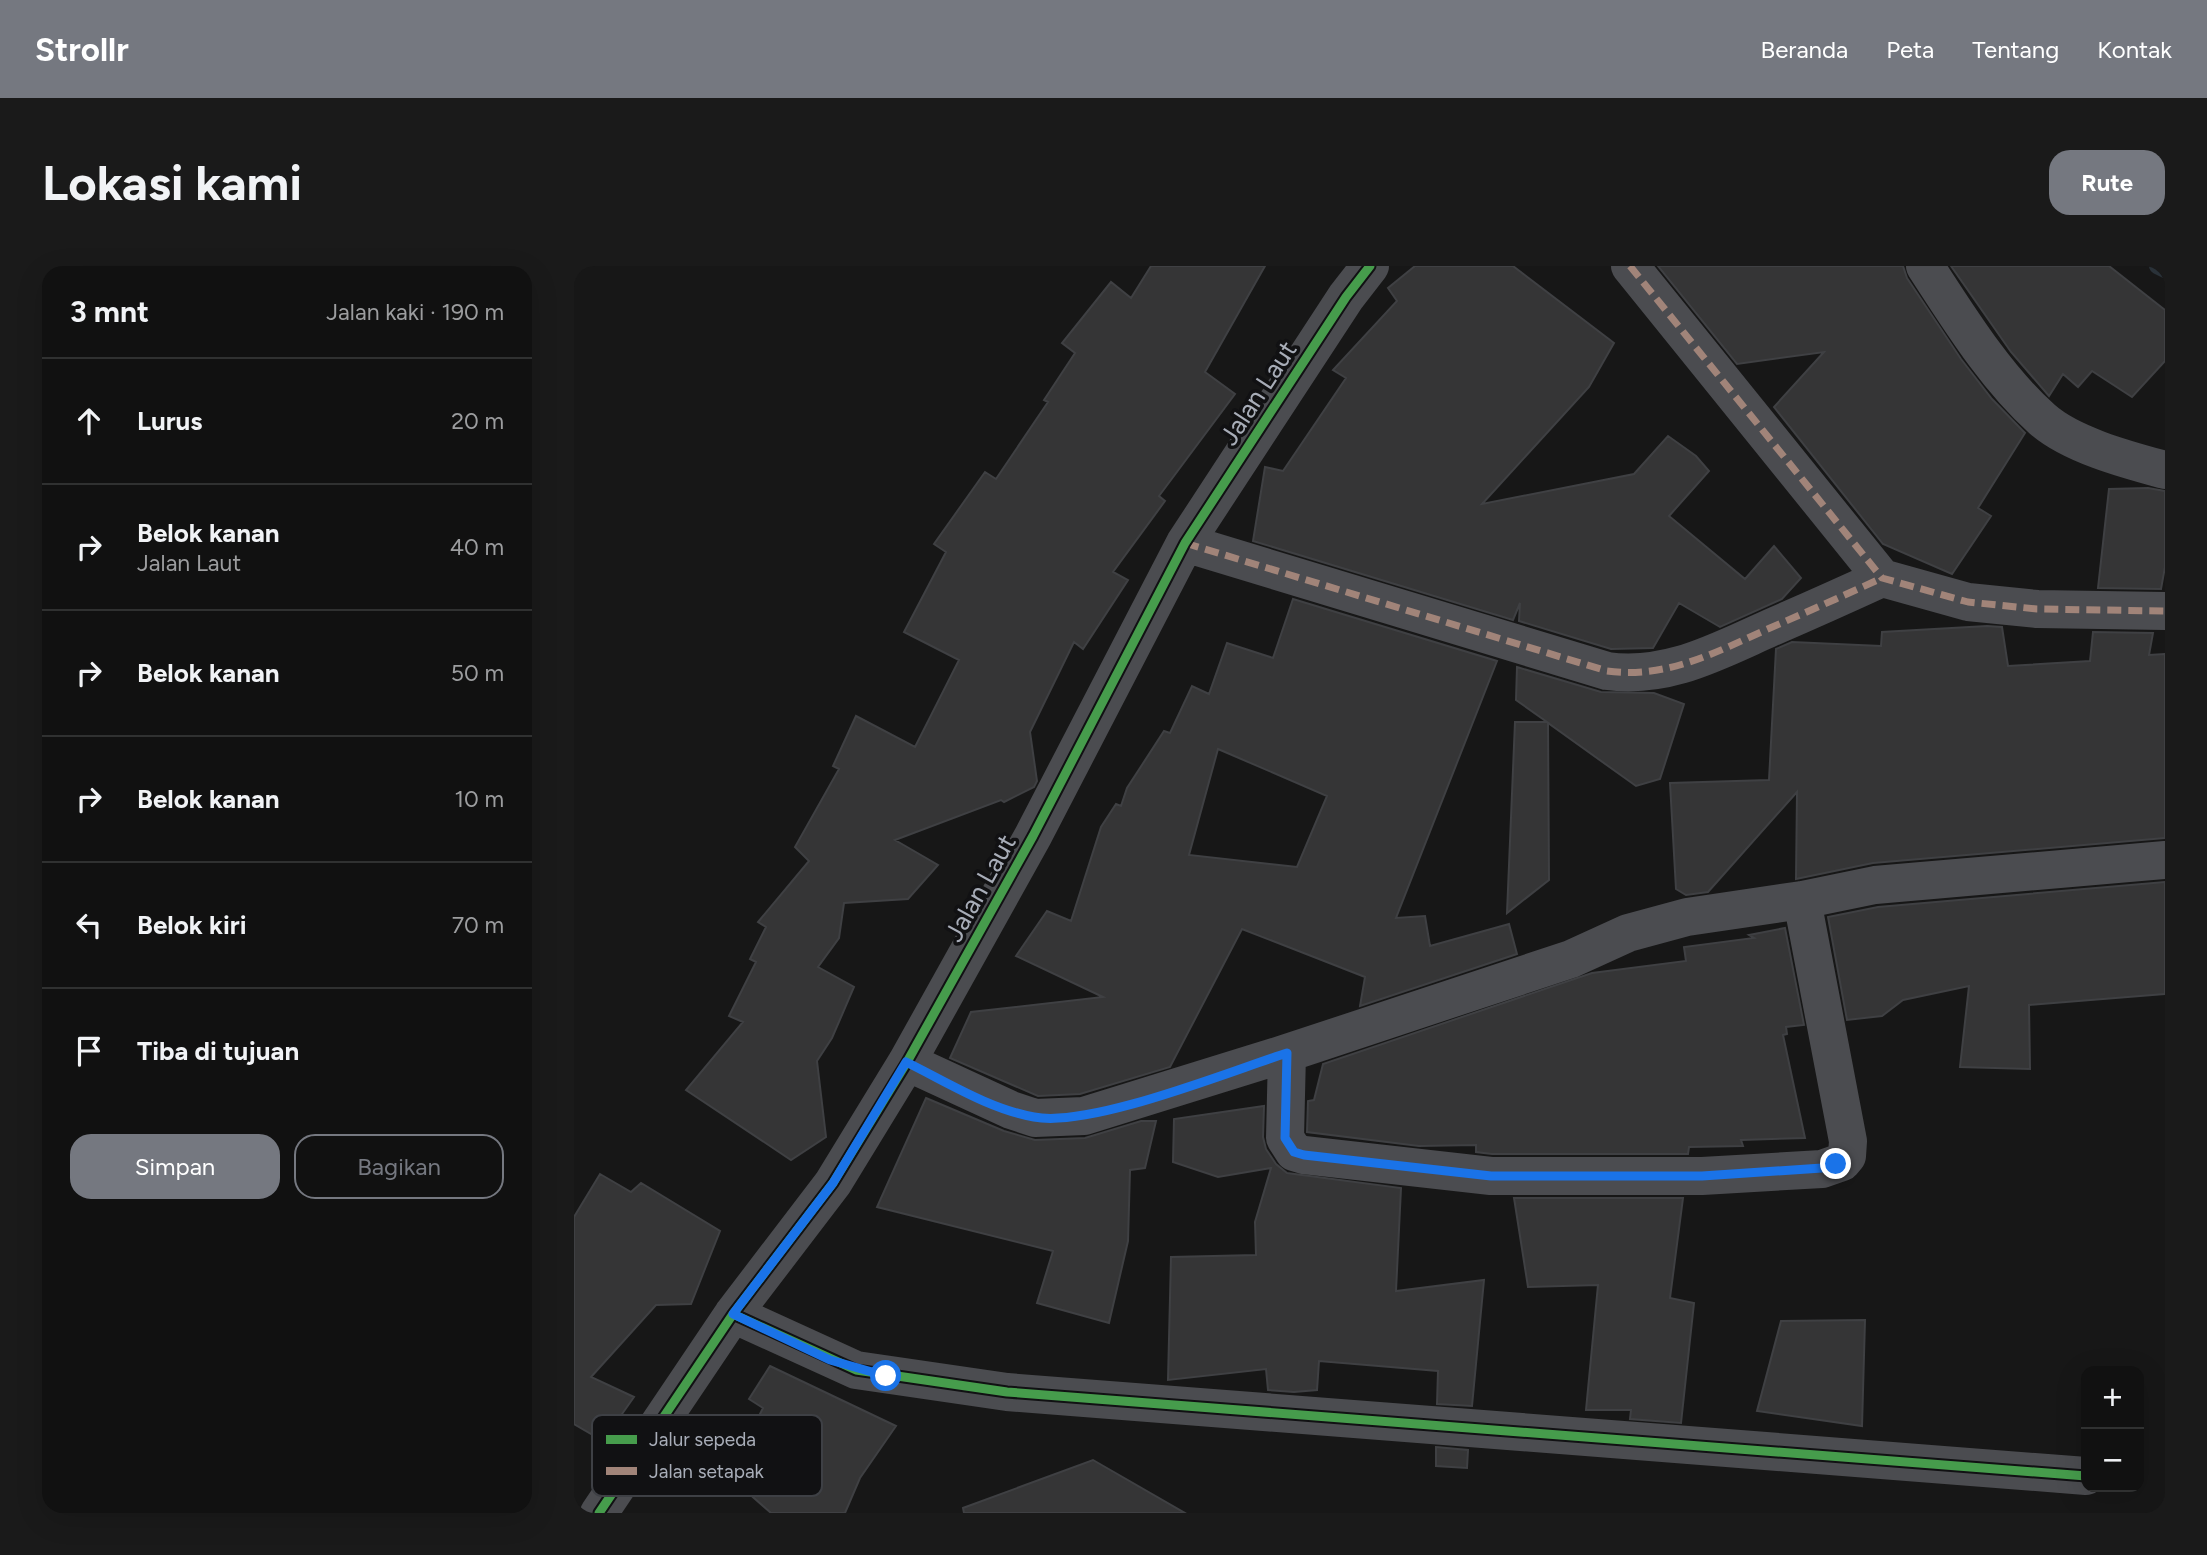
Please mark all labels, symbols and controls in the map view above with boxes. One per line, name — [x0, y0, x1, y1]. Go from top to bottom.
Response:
text: Strollr — [35, 30, 129, 69]
text: Beranda — [1761, 35, 1848, 64]
text: Peta — [1886, 35, 1934, 64]
text: Tentang — [1972, 35, 2059, 64]
text: Kontak — [2097, 35, 2172, 64]
button: Rute — [2049, 150, 2165, 215]
text: Lokasi kami — [42, 153, 302, 212]
text: 3 mnt — [70, 293, 149, 330]
text: Jalan kaki · 190 m — [326, 298, 504, 326]
street label: Jalan Laut — [1213, 335, 1304, 451]
icon: ahead — [70, 402, 108, 440]
text: Lurus — [137, 405, 202, 437]
text: 20 m — [451, 407, 504, 435]
text: Belok kanan — [137, 517, 280, 549]
icon: right — [70, 528, 108, 566]
text: 40 m — [450, 533, 504, 561]
text: Jalan Laut — [137, 549, 241, 577]
icon: right — [70, 654, 108, 692]
text: Belok kanan — [137, 657, 280, 689]
text: 50 m — [451, 659, 504, 687]
icon: right — [70, 780, 108, 818]
text: Belok kanan — [137, 783, 280, 815]
text: 10 m — [455, 785, 504, 813]
street label: Jalan Laut — [937, 829, 1023, 947]
icon: left — [70, 906, 108, 944]
text: Belok kiri — [137, 909, 246, 941]
text: 70 m — [452, 911, 504, 939]
icon: arrive — [70, 1032, 108, 1070]
text: Tiba di tujuan — [137, 1035, 299, 1067]
button: Simpan — [70, 1134, 280, 1199]
button: Bagikan — [294, 1134, 504, 1199]
route end — [1820, 1148, 1851, 1179]
route start — [870, 1360, 901, 1391]
map controls — [2081, 1366, 2144, 1492]
button: + — [2081, 1366, 2144, 1429]
legend — [592, 1415, 822, 1496]
text: Jalur sepeda — [649, 1428, 756, 1451]
button: − — [2081, 1429, 2144, 1492]
text: Jalan setapak — [649, 1460, 765, 1483]

